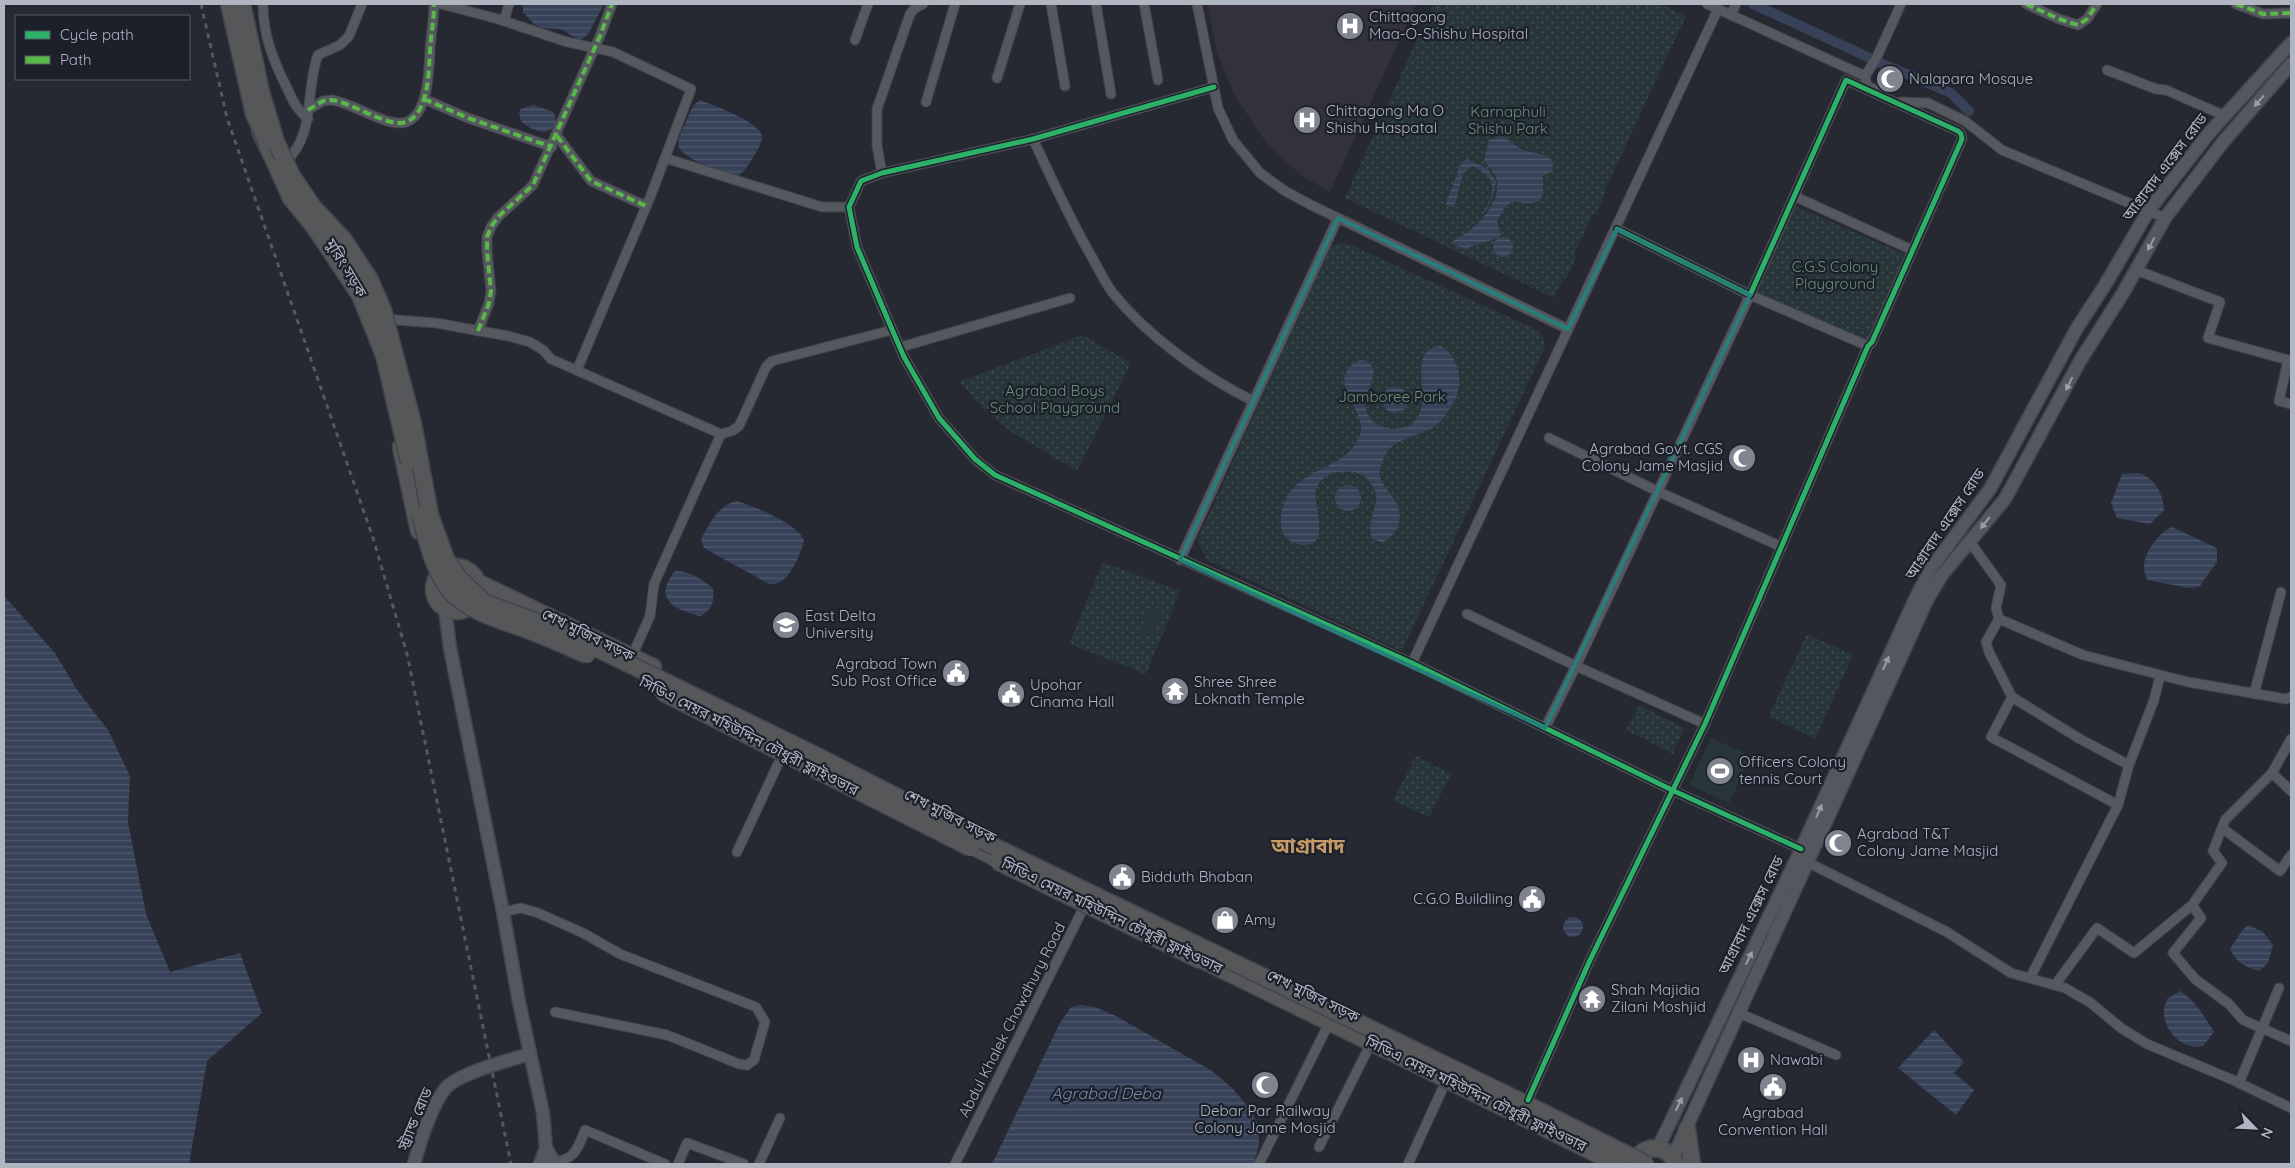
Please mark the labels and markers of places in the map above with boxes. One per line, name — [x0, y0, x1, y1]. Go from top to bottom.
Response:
place label: Chittagong Maa-O-Shishu Hospital — [1369, 7, 1528, 43]
hospital icon: Chittagong Maa-O-Shishu Hospital — [1335, 11, 1365, 41]
mosque icon: Nalapara Mosque — [1875, 64, 1905, 94]
place label: Nalapara Mosque — [1909, 69, 2033, 88]
place label: Chittagong Ma O Shishu Haspatal — [1326, 101, 1444, 137]
hospital icon: Chittagong Ma O Shishu Haspatal — [1292, 105, 1322, 135]
place label: Agrabad Govt. CGS Colony Jame Masjid — [1582, 439, 1723, 475]
mosque icon: Agrabad Govt. CGS Colony Jame Masjid — [1727, 443, 1757, 473]
place label: East Delta University — [805, 606, 876, 642]
school or university icon: East Delta University — [771, 610, 801, 640]
place label: Agrabad Town Sub Post Office — [831, 654, 937, 690]
public building icon: Agrabad Town Sub Post Office — [941, 658, 971, 688]
place label: Shree Shree Loknath Temple — [1194, 672, 1305, 708]
place label: Upohar Cinama Hall — [1030, 675, 1114, 711]
temple icon: Shree Shree Loknath Temple — [1160, 676, 1190, 706]
public building icon: Upohar Cinama Hall — [996, 679, 1026, 709]
place label: Officers Colony tennis Court — [1739, 752, 1846, 788]
sports icon: Officers Colony tennis Court — [1705, 756, 1735, 786]
place label: Agrabad T&T Colony Jame Masjid — [1857, 824, 1998, 860]
mosque icon: Agrabad T&T Colony Jame Masjid — [1823, 828, 1853, 858]
public building icon: Bidduth Bhaban — [1107, 862, 1137, 892]
place label: Bidduth Bhaban — [1141, 867, 1253, 886]
public building icon: C.G.O Buildling — [1517, 884, 1547, 914]
place label: C.G.O Buildling — [1413, 889, 1513, 908]
shop icon: Amy — [1210, 905, 1240, 935]
place label: Amy — [1244, 910, 1276, 929]
place label: Shah Majidia Zilani Moshjid — [1611, 980, 1706, 1016]
temple icon: Shah Majidia Zilani Moshjid — [1577, 984, 1607, 1014]
hospital icon: Nawabi — [1736, 1045, 1766, 1075]
place label: Nawabi — [1770, 1050, 1823, 1069]
mosque icon: Debar Par Railway Colony Jame Mosjid — [1250, 1070, 1280, 1100]
public building icon: Agrabad Convention Hall — [1758, 1072, 1788, 1102]
place label: Debar Par Railway Colony Jame Mosjid — [1194, 1101, 1336, 1137]
place label: Agrabad Convention Hall — [1718, 1103, 1828, 1139]

